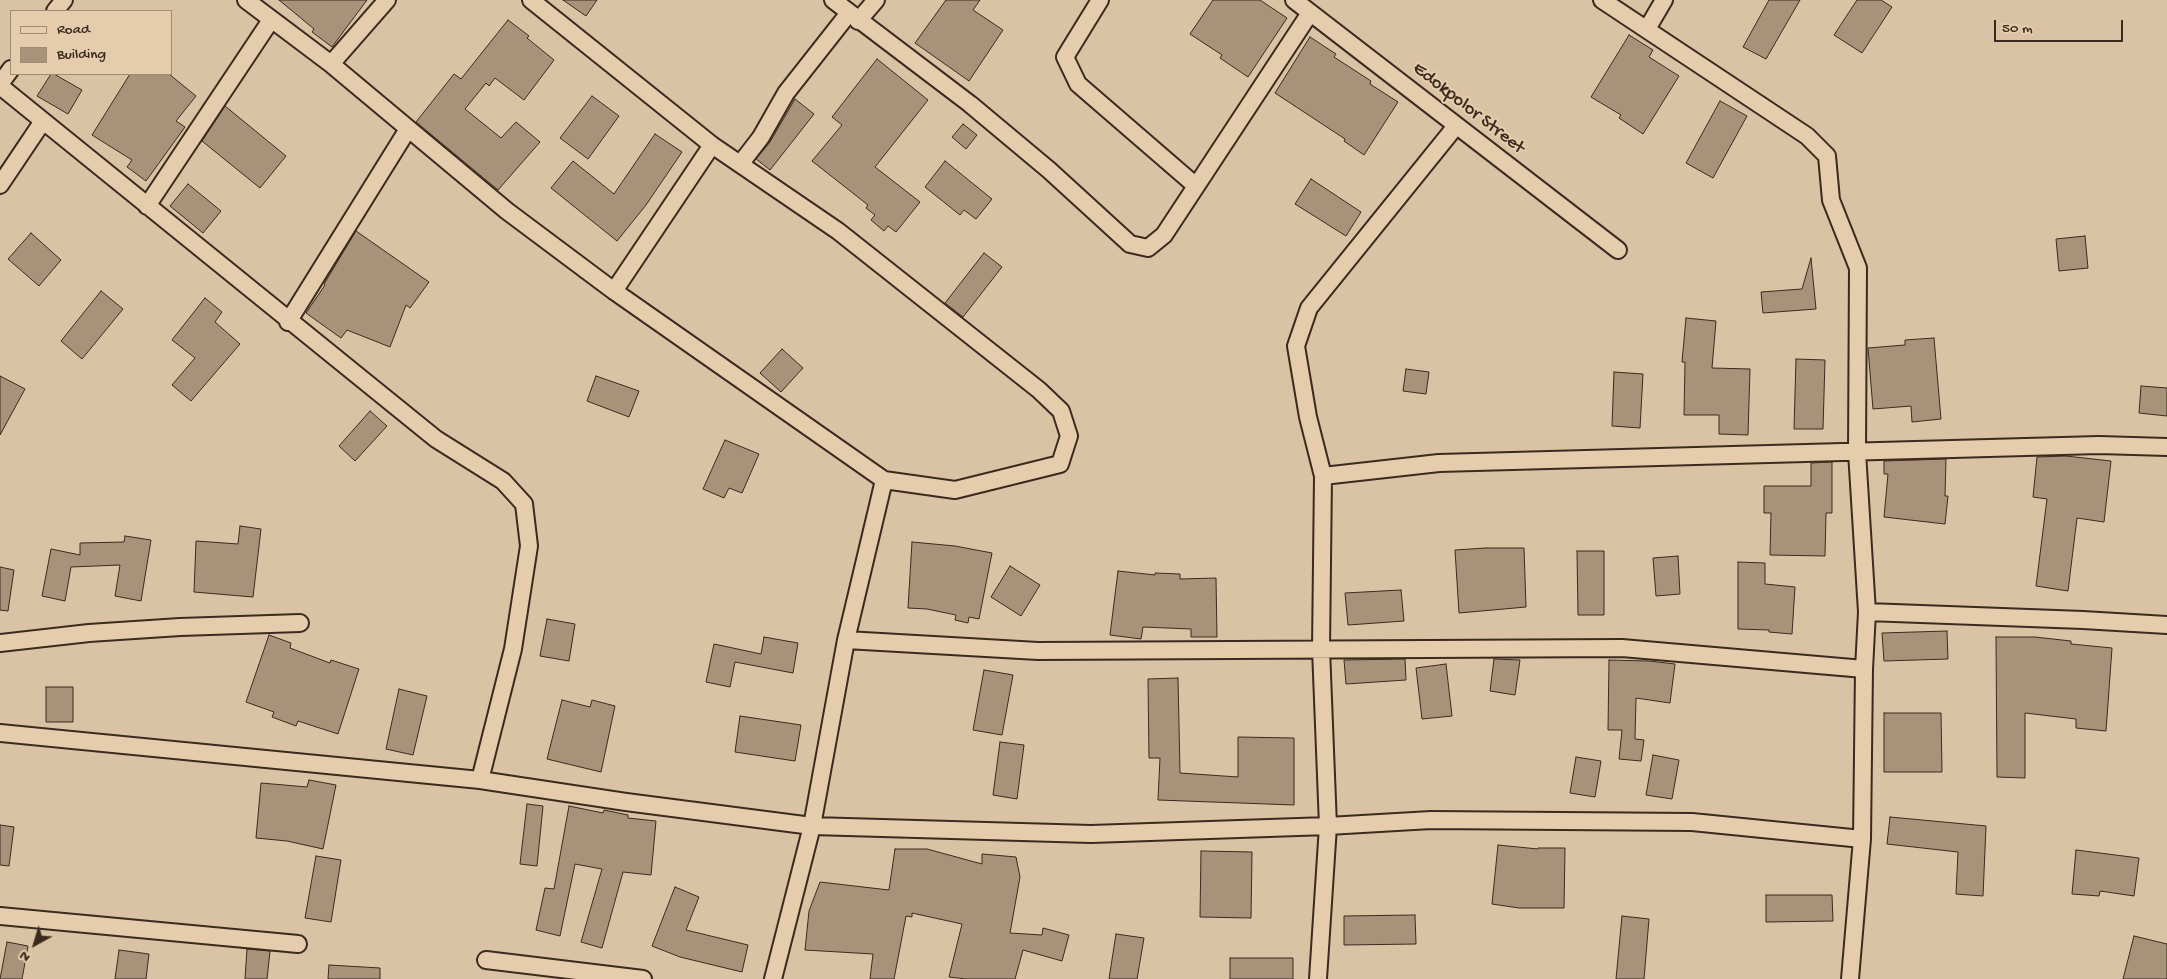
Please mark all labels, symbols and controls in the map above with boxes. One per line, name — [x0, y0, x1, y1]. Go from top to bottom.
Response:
legend — [10, 10, 172, 75]
scale bar — [1997, 10, 2126, 42]
text: 50 m — [2002, 20, 2033, 38]
text: Road — [57, 21, 90, 39]
text: Building — [57, 46, 106, 64]
street label: Edokpolor Street — [1407, 58, 1529, 160]
north arrow — [10, 919, 60, 969]
text: N — [16, 947, 34, 966]

